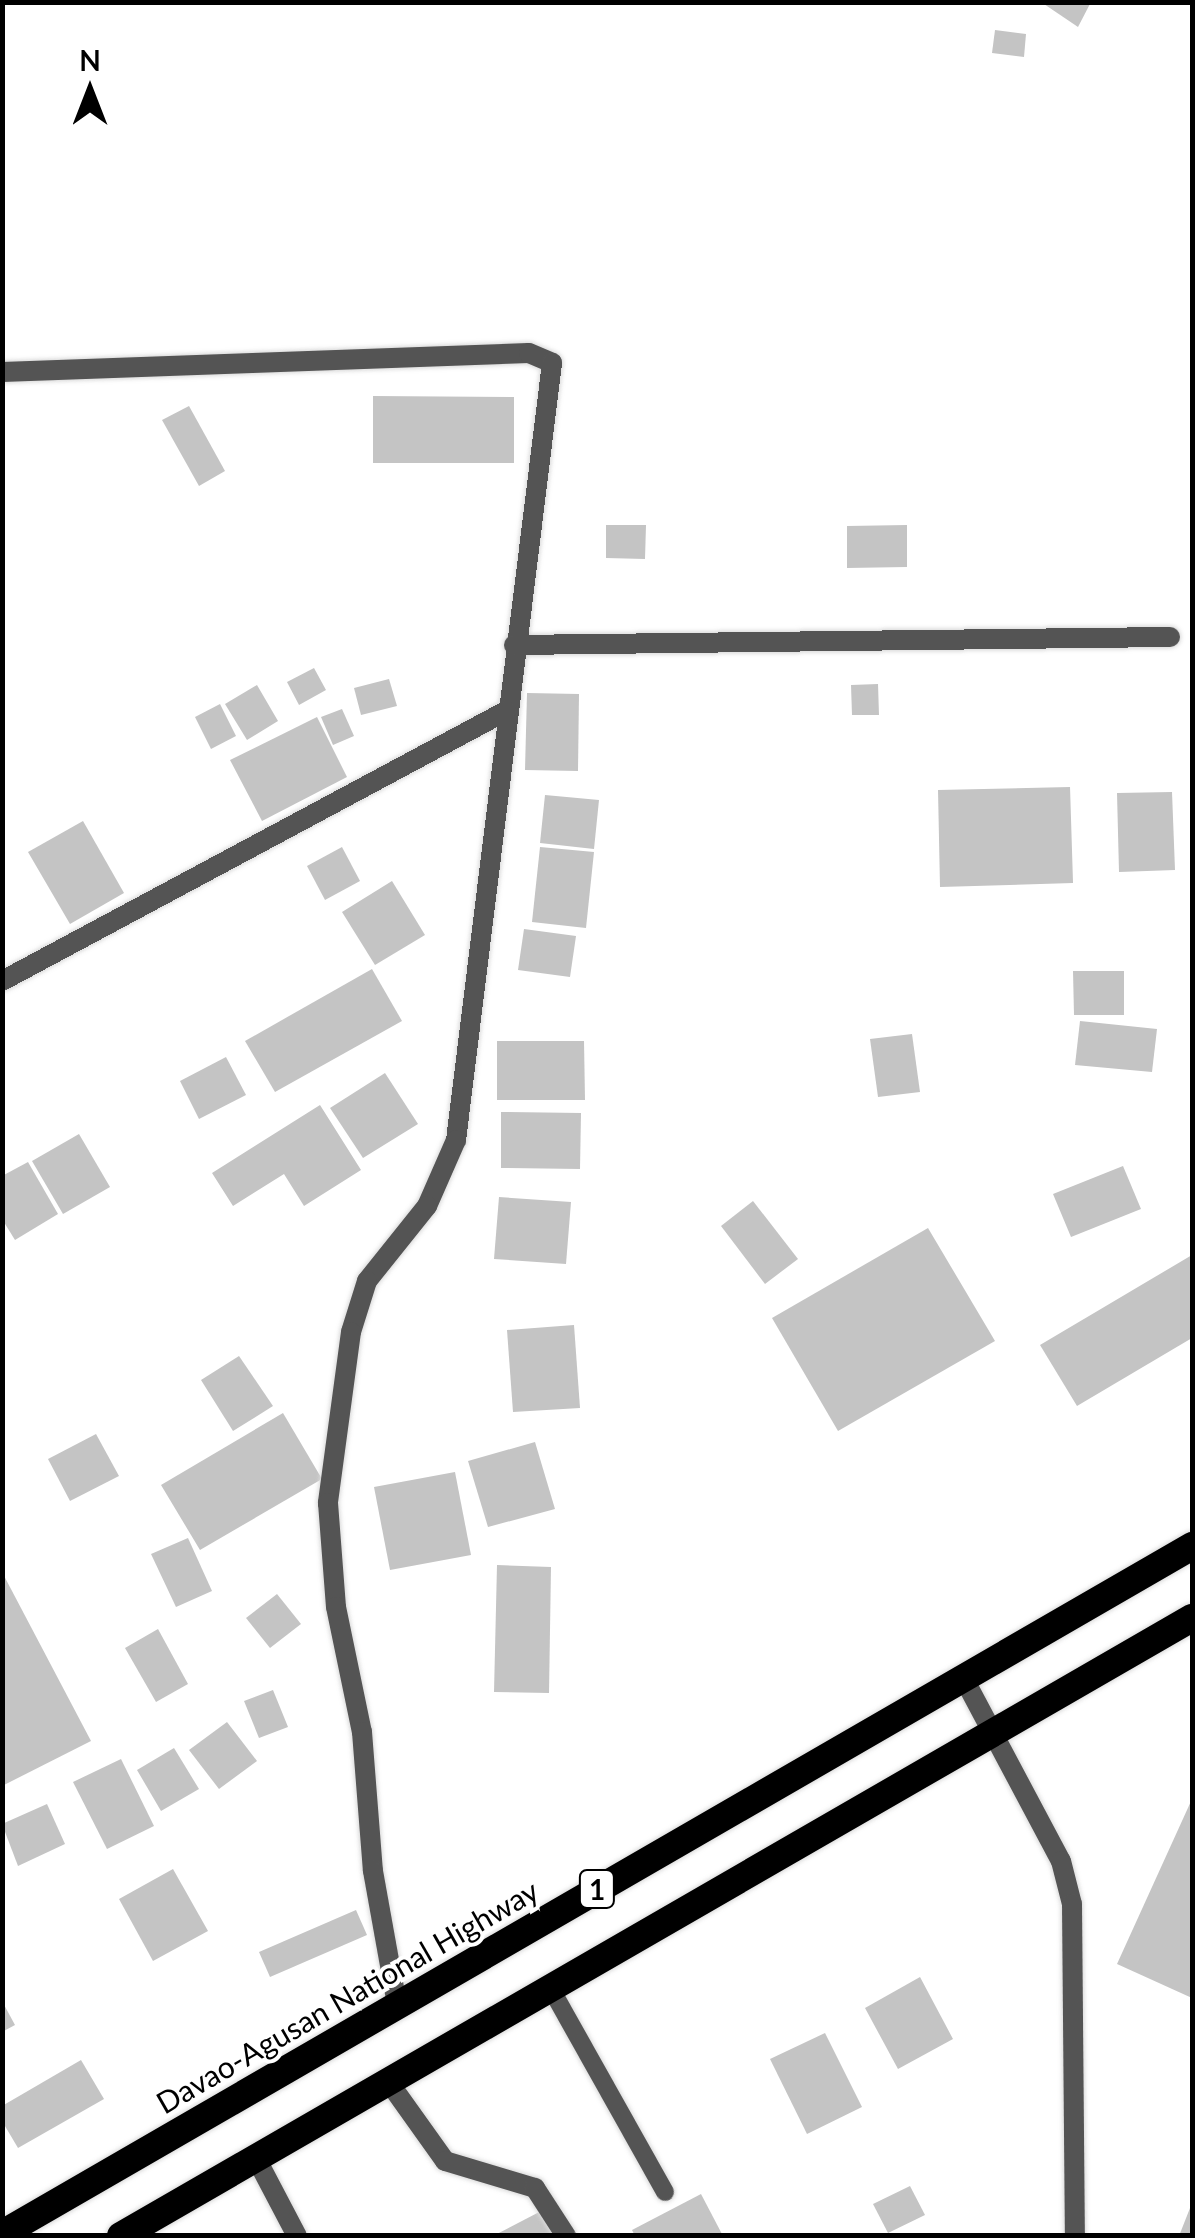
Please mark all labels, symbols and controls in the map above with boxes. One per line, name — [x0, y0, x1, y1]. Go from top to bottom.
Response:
north arrow — [40, 40, 140, 140]
text: N — [79, 43, 101, 77]
road number: 1 — [577, 1866, 617, 1912]
street label: Davao-Agusan National Highway — [150, 1872, 544, 2120]

